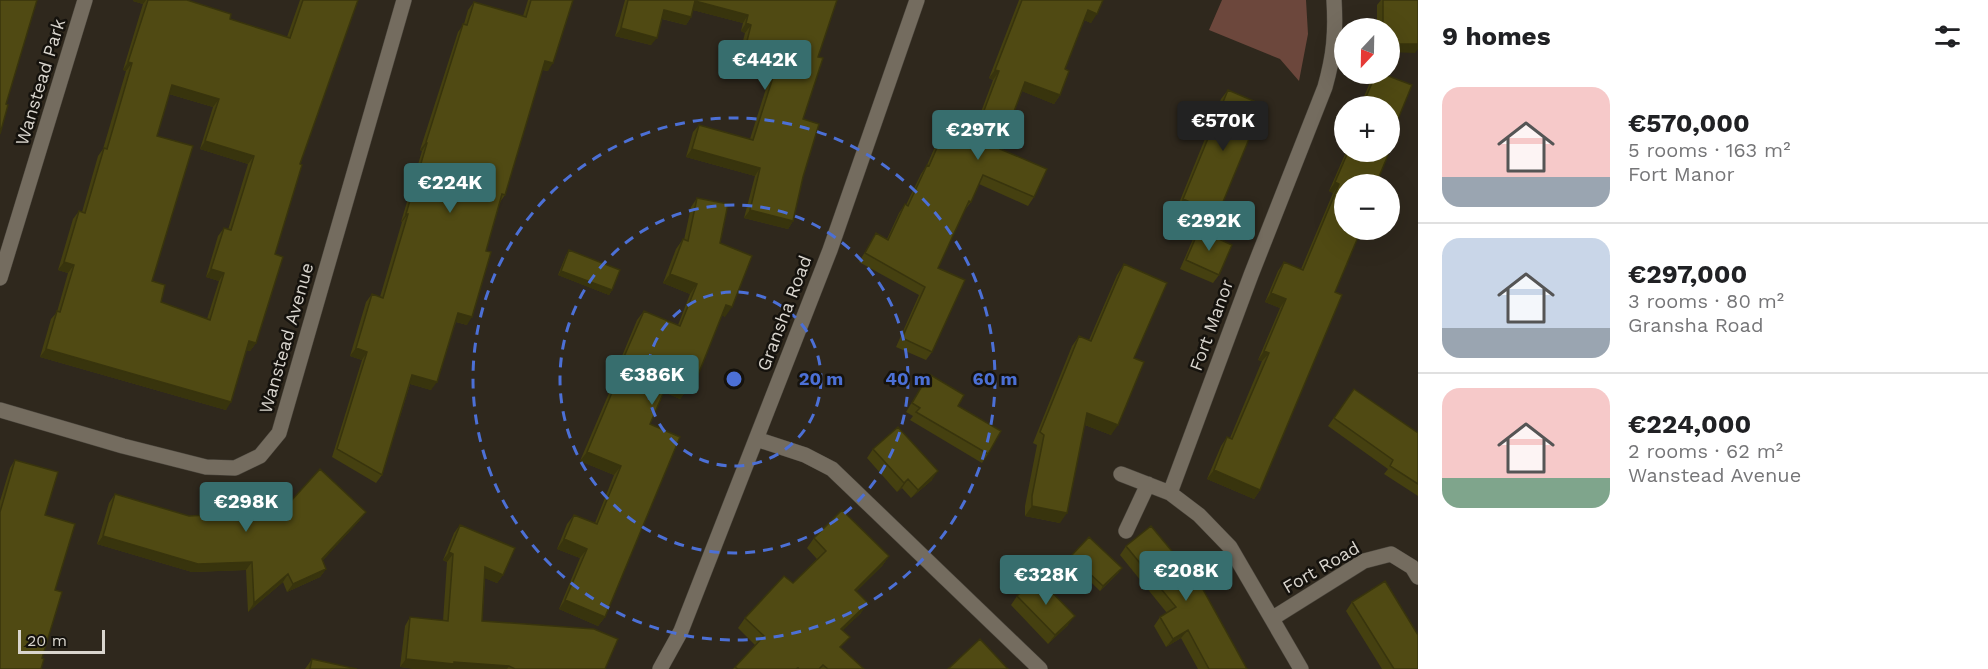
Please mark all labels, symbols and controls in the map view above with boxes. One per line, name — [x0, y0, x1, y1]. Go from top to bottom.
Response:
street label: Wanstead Park — [11, 16, 69, 148]
north arrow — [1334, 18, 1400, 84]
map controls — [1334, 18, 1400, 240]
icon: filters — [1931, 20, 1964, 53]
text: 9 homes — [1442, 21, 1551, 51]
pin: €442K — [723, 40, 807, 91]
text: €442K — [732, 47, 798, 71]
button: + — [1334, 96, 1400, 162]
pin: €570K — [1181, 101, 1265, 152]
text: €570K — [1191, 108, 1255, 132]
text: €570,000 — [1628, 108, 1750, 138]
pin: €297K — [936, 110, 1020, 161]
icon: home — [1490, 111, 1562, 183]
text: €297K — [946, 117, 1010, 141]
text: 5 rooms · 163 m² — [1628, 138, 1790, 162]
text: Fort Manor — [1628, 162, 1735, 186]
pin: €224K — [408, 163, 492, 214]
text: €224K — [418, 170, 482, 194]
button: − — [1334, 174, 1400, 240]
pin: €292K — [1167, 201, 1251, 252]
text: €292K — [1177, 208, 1241, 232]
street label: Gransha Road — [752, 252, 816, 374]
text: €297,000 — [1628, 259, 1747, 289]
street label: Wanstead Avenue — [254, 260, 318, 416]
icon: home — [1490, 262, 1562, 334]
street label: Fort Manor — [1185, 276, 1237, 374]
text: 3 rooms · 80 m² — [1628, 289, 1784, 313]
text: Gransha Road — [1628, 313, 1763, 337]
pin: €386K — [610, 355, 694, 406]
text: €386K — [620, 362, 684, 386]
text: 20 m — [799, 368, 843, 389]
text: 40 m — [885, 368, 931, 389]
text: 60 m — [973, 368, 1017, 389]
centre of rings — [724, 369, 744, 389]
text: €224,000 — [1628, 409, 1751, 439]
icon: home — [1490, 412, 1562, 484]
text: 2 rooms · 62 m² — [1628, 439, 1783, 463]
text: Wanstead Avenue — [1628, 463, 1801, 487]
pin: €298K — [204, 482, 288, 533]
text: €298K — [214, 489, 278, 513]
street label: Fort Road — [1279, 537, 1363, 597]
pin: €208K — [1144, 551, 1228, 602]
pin: €328K — [1004, 555, 1088, 606]
text: €208K — [1153, 558, 1219, 582]
text: €328K — [1014, 562, 1078, 586]
scale bar — [18, 627, 105, 654]
text: 20 m — [27, 631, 67, 650]

